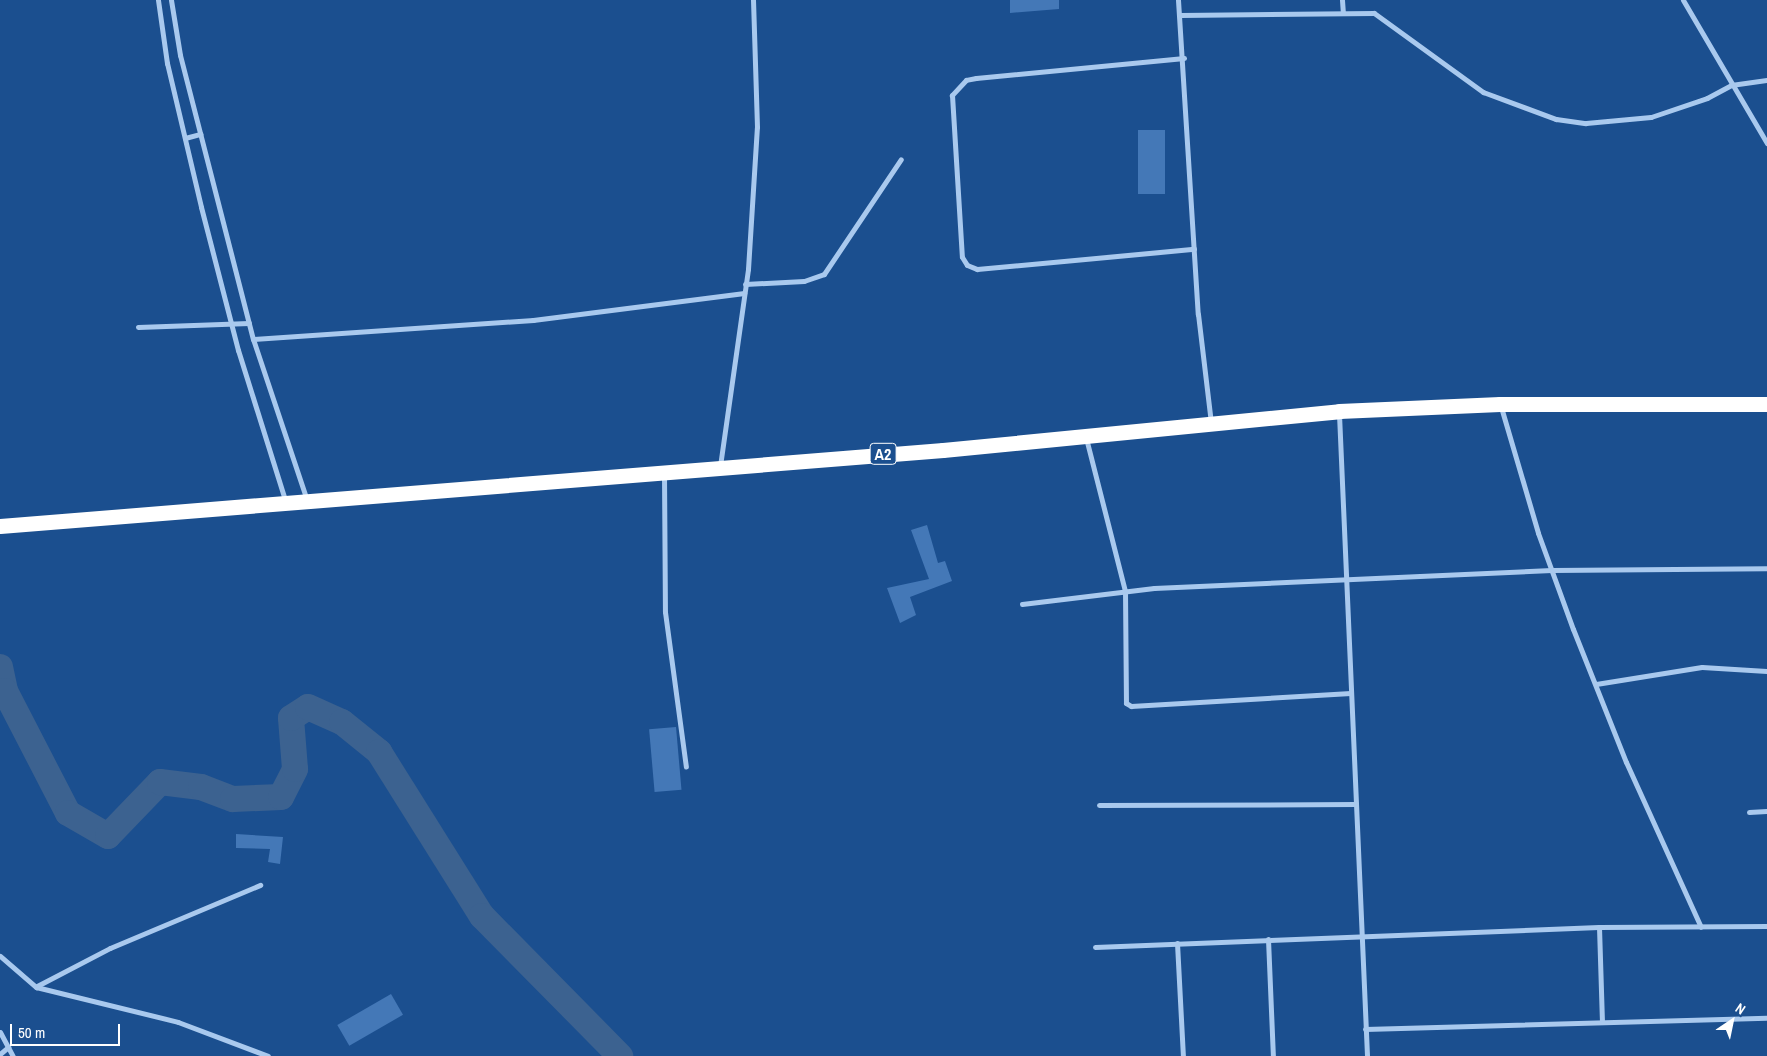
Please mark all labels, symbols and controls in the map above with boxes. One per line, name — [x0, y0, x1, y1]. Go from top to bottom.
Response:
road number: A2 — [869, 440, 897, 468]
north arrow — [1707, 996, 1757, 1046]
text: N — [1732, 999, 1749, 1018]
scale bar — [12, 1014, 122, 1046]
text: 50 m — [18, 1022, 45, 1043]

